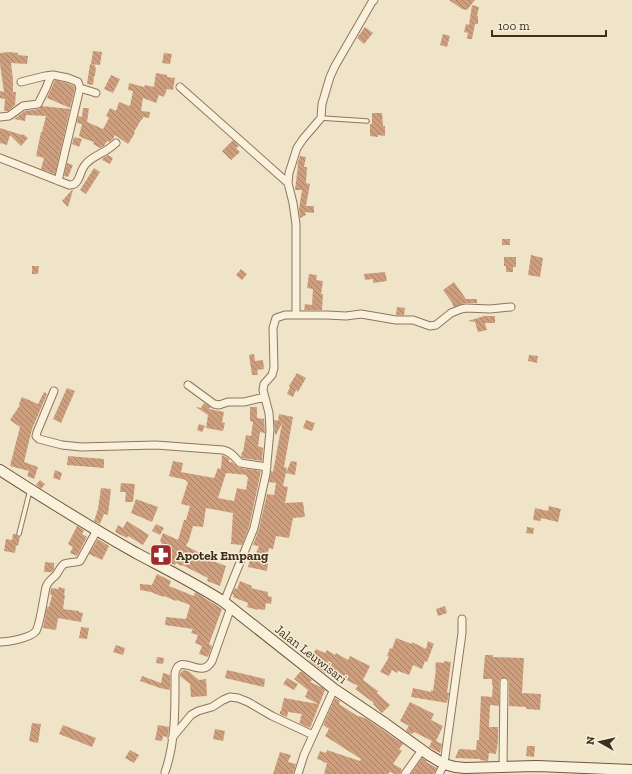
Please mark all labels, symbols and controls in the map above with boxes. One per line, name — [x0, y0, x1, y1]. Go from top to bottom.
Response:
scale bar — [492, 12, 606, 38]
text: 100 m — [498, 19, 530, 33]
pharmacy icon: Apotek Empang — [148, 542, 174, 568]
place label: Apotek Empang — [176, 548, 269, 563]
street label: Jalan Leuwisari — [272, 621, 350, 687]
north arrow — [580, 722, 620, 762]
text: N — [584, 735, 598, 746]

